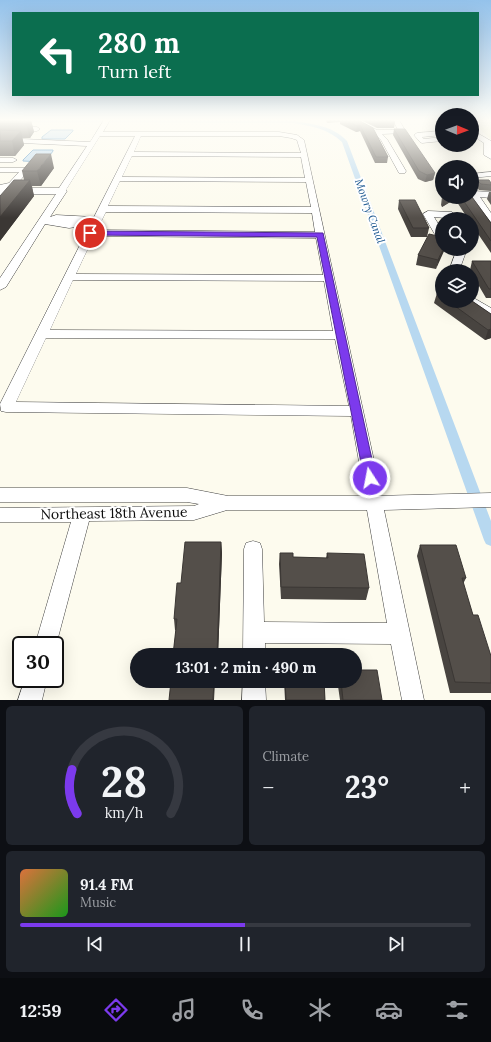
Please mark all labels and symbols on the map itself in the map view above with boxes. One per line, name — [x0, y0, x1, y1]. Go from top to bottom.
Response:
north arrow — [435, 108, 479, 152]
water label: Mowry Canal — [352, 177, 388, 245]
pin — [73, 216, 107, 250]
position arrow — [349, 457, 391, 499]
street label: Northeast 18th Avenue — [40, 503, 188, 523]
speed limit sign: 30 — [12, 636, 64, 688]

